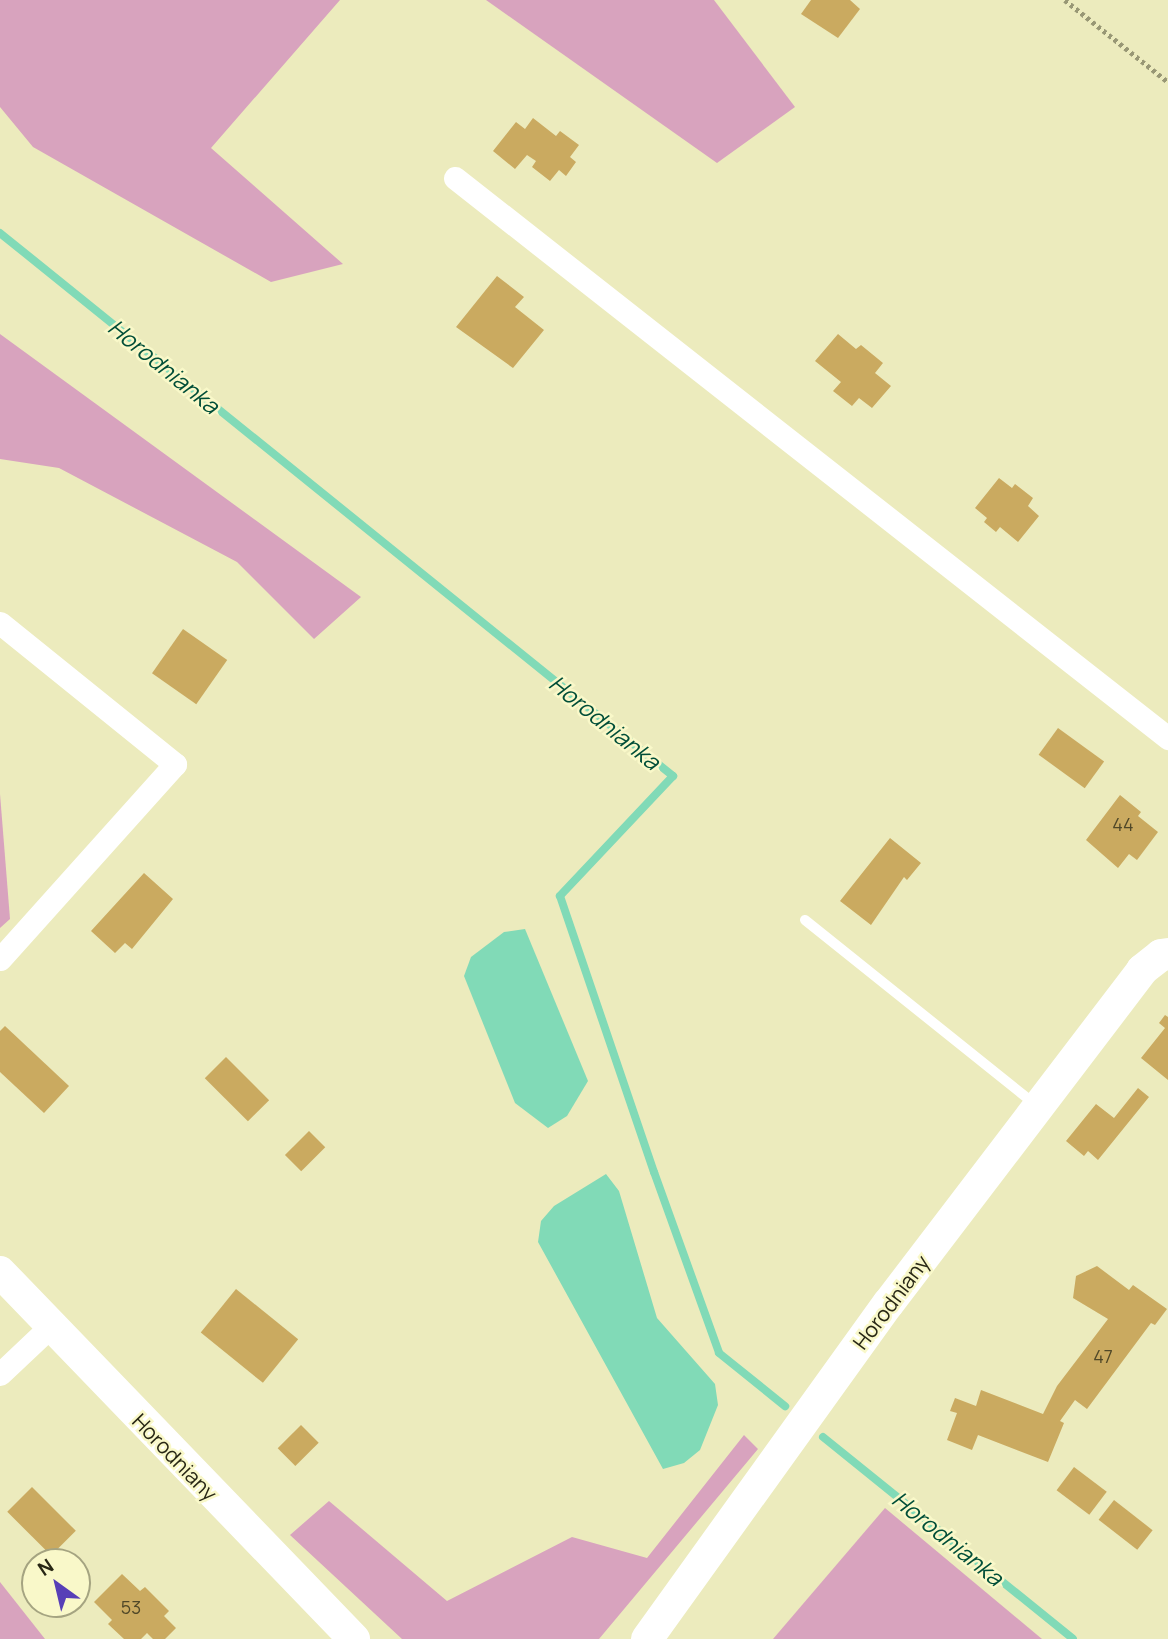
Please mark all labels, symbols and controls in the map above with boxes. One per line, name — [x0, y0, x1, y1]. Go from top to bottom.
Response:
water label: Horodnianka — [103, 313, 225, 419]
water label: Horodnianka — [544, 669, 666, 775]
house number: 44 — [1112, 813, 1134, 835]
street label: Horodniany — [847, 1250, 935, 1354]
house number: 47 — [1093, 1345, 1113, 1367]
street label: Horodniany — [127, 1408, 223, 1506]
water label: Horodnianka — [887, 1485, 1009, 1591]
north arrow — [21, 1548, 91, 1618]
text: N — [32, 1553, 58, 1582]
house number: 53 — [121, 1596, 141, 1618]

